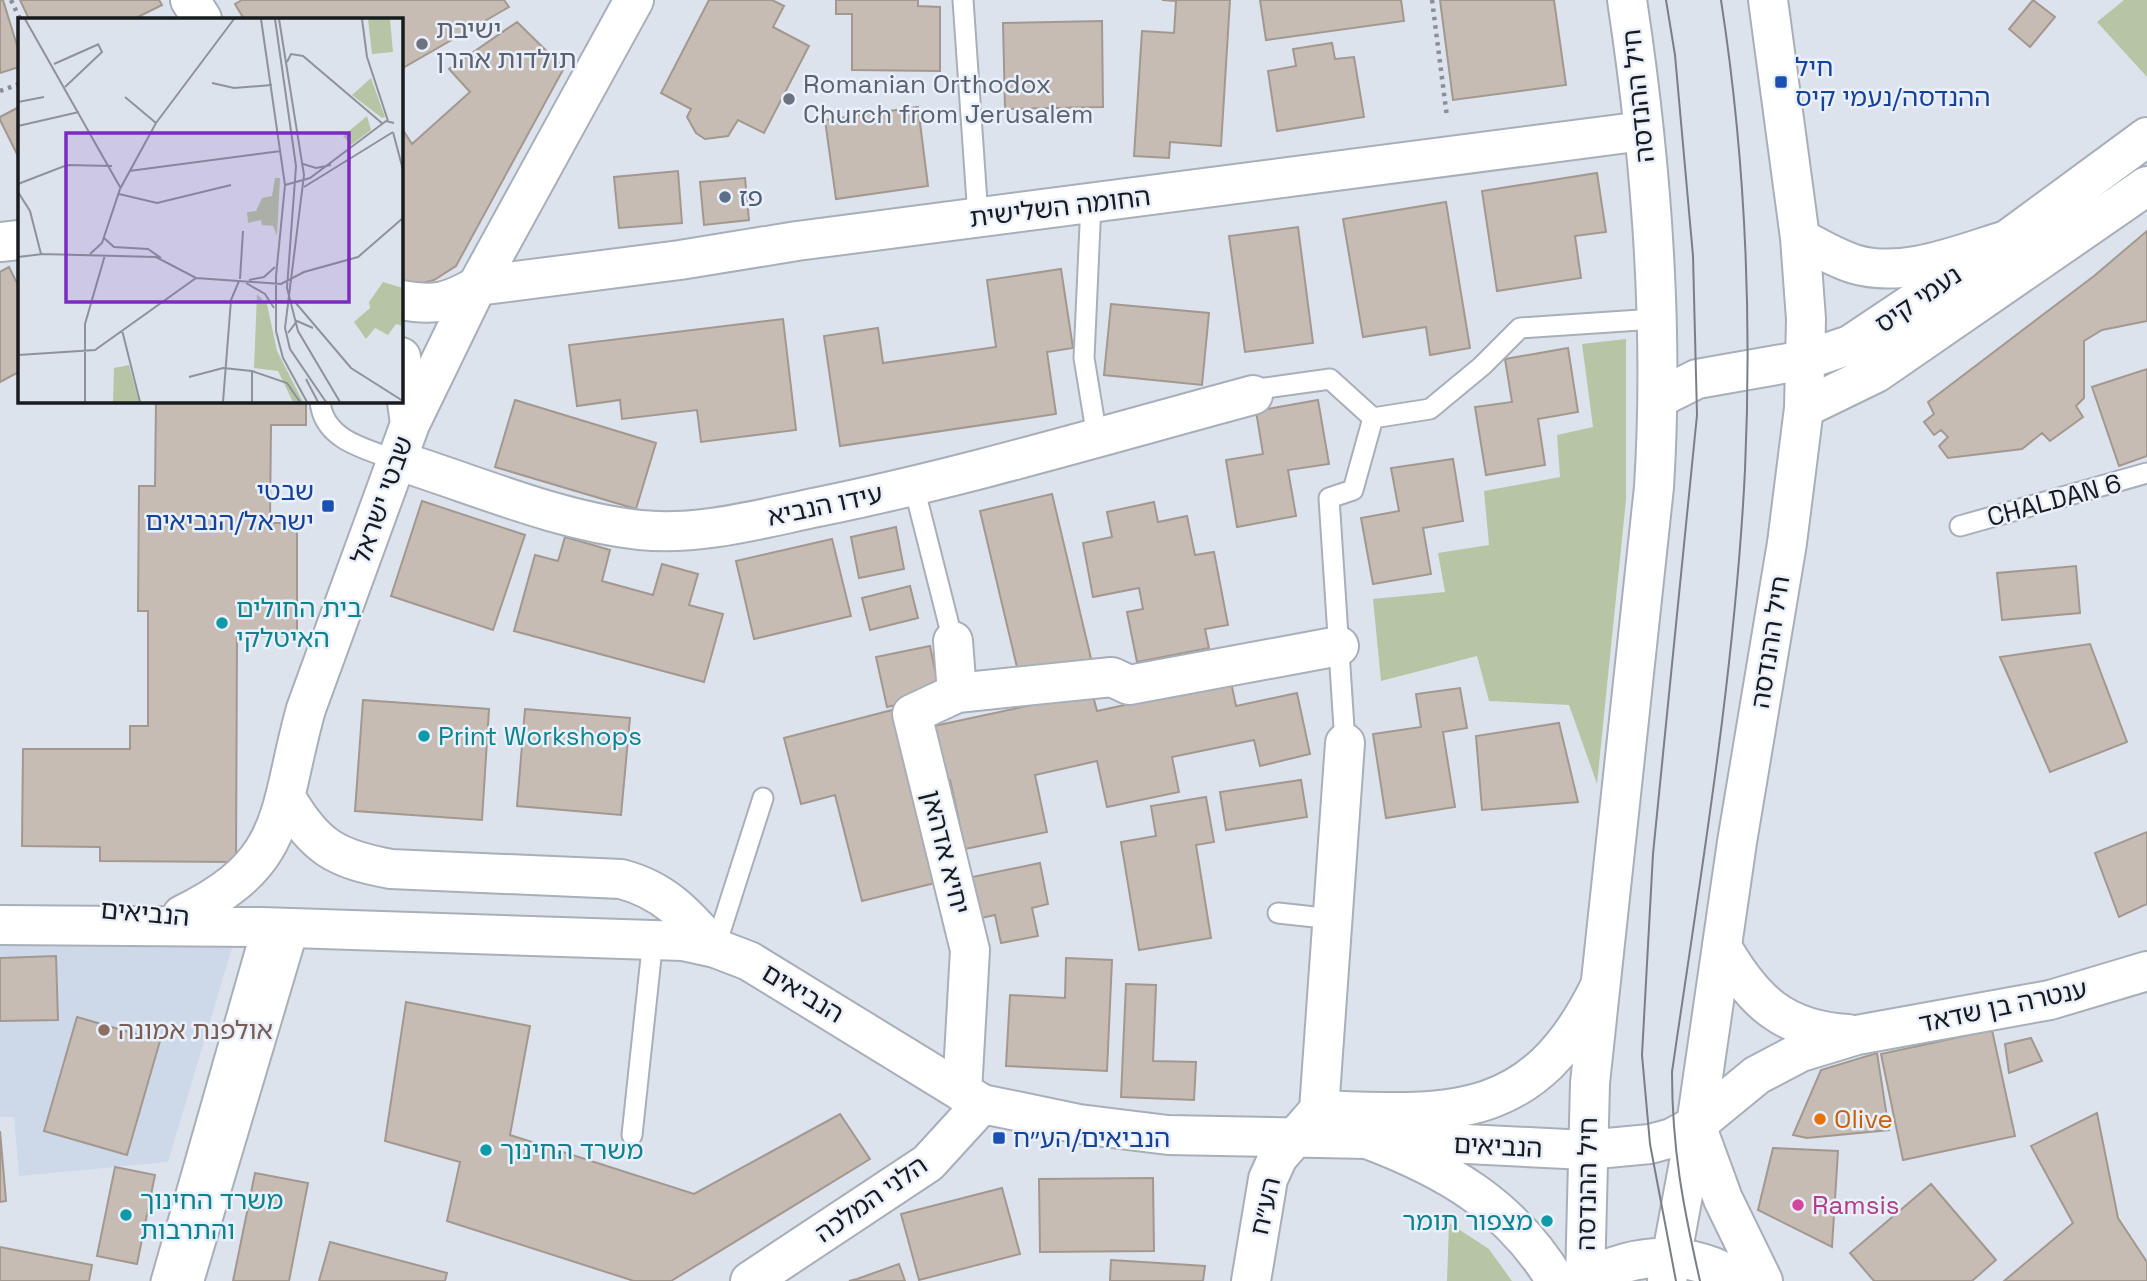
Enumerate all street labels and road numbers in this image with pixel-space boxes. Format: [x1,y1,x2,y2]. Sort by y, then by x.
street label: חיל ההנדסה [1614,28,1662,164]
street label: החומה השלישית [968,179,1152,235]
street label: נעמי קיס [1868,258,1968,340]
street label: שבטי ישראל [343,431,421,569]
street label: CHALDAN 6 [1983,466,2125,534]
street label: עידו הנביא [764,476,886,534]
street label: חיל ההנדסה [1743,573,1797,711]
street label: יחיא אדהאן [914,786,978,918]
street label: הנביאים [99,892,191,934]
street label: הנביאים [756,955,850,1031]
street label: ענטרה בן שדאד [1916,972,2090,1040]
street label: חיל ההנדסה [1569,1117,1605,1251]
street label: הנביאים [1453,1127,1543,1165]
street label: הלני המלכה [808,1148,934,1250]
street label: הע״ח [1242,1174,1288,1238]

